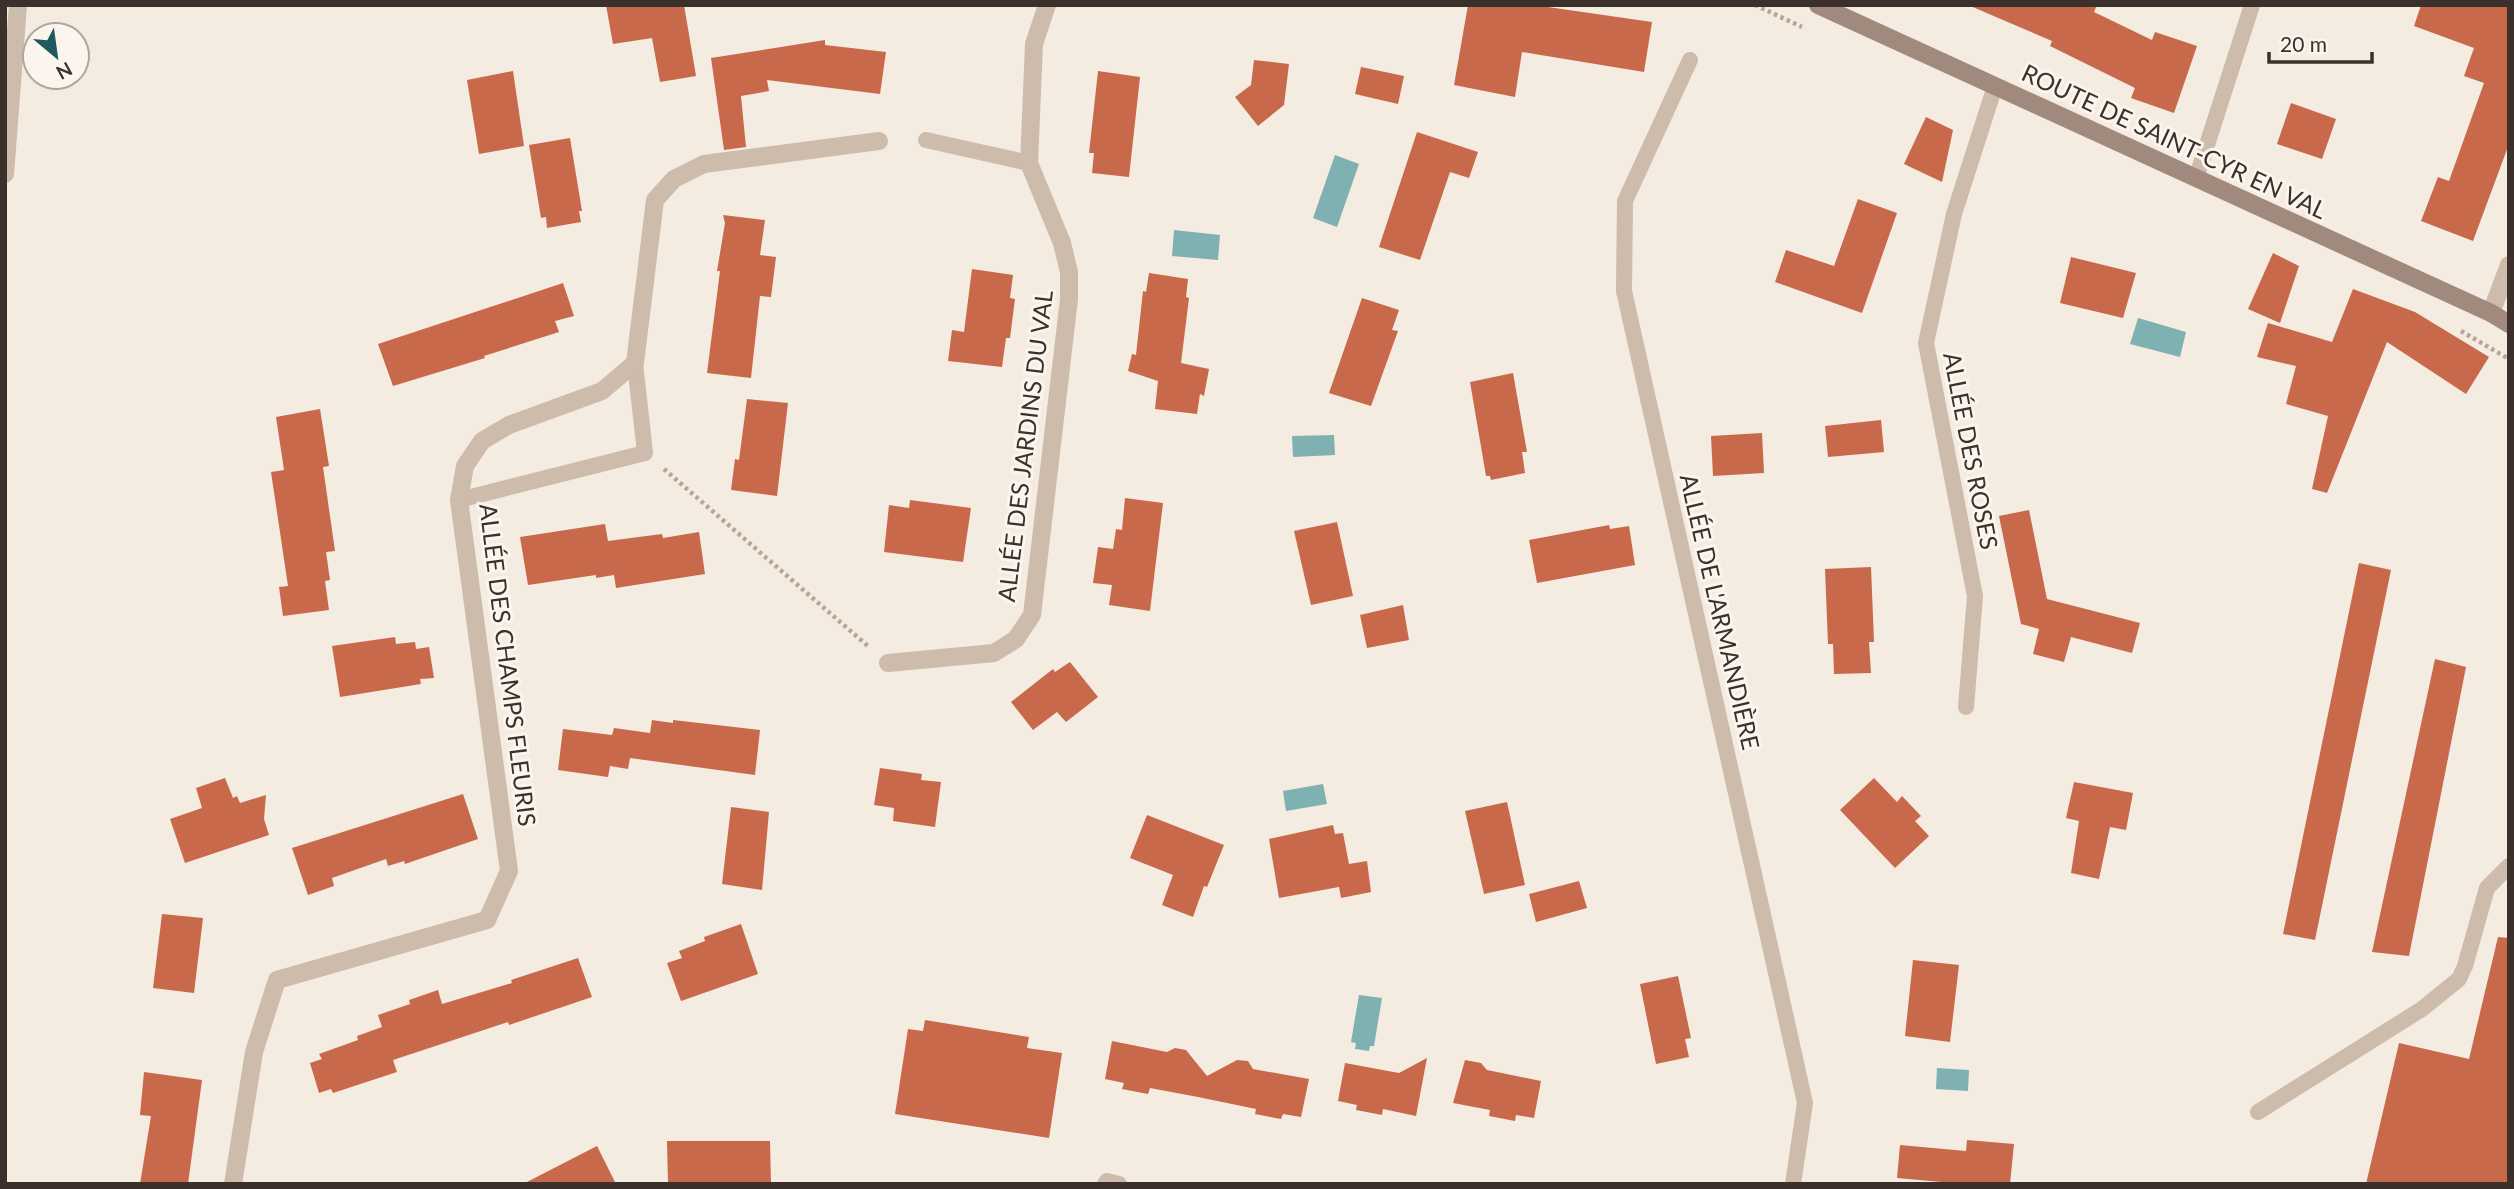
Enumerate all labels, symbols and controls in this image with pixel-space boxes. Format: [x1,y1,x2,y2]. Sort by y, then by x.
north arrow [21,21,91,91]
scale bar [2269,21,2372,65]
text: 20 m [2280,31,2327,56]
street label: ROUTE DE SAINT-CYR EN VAL [2018,57,2332,224]
text: N [53,58,76,85]
street label: ALLÉE DES JARDINS DU VAL [991,288,1058,603]
street label: ALLÉE DES ROSES [1938,350,2005,552]
street label: ALLÉE DE L'ARMANDIÈRE [1675,471,1766,753]
street label: ALLÉE DES CHAMPS FLEURIS [474,502,543,828]

